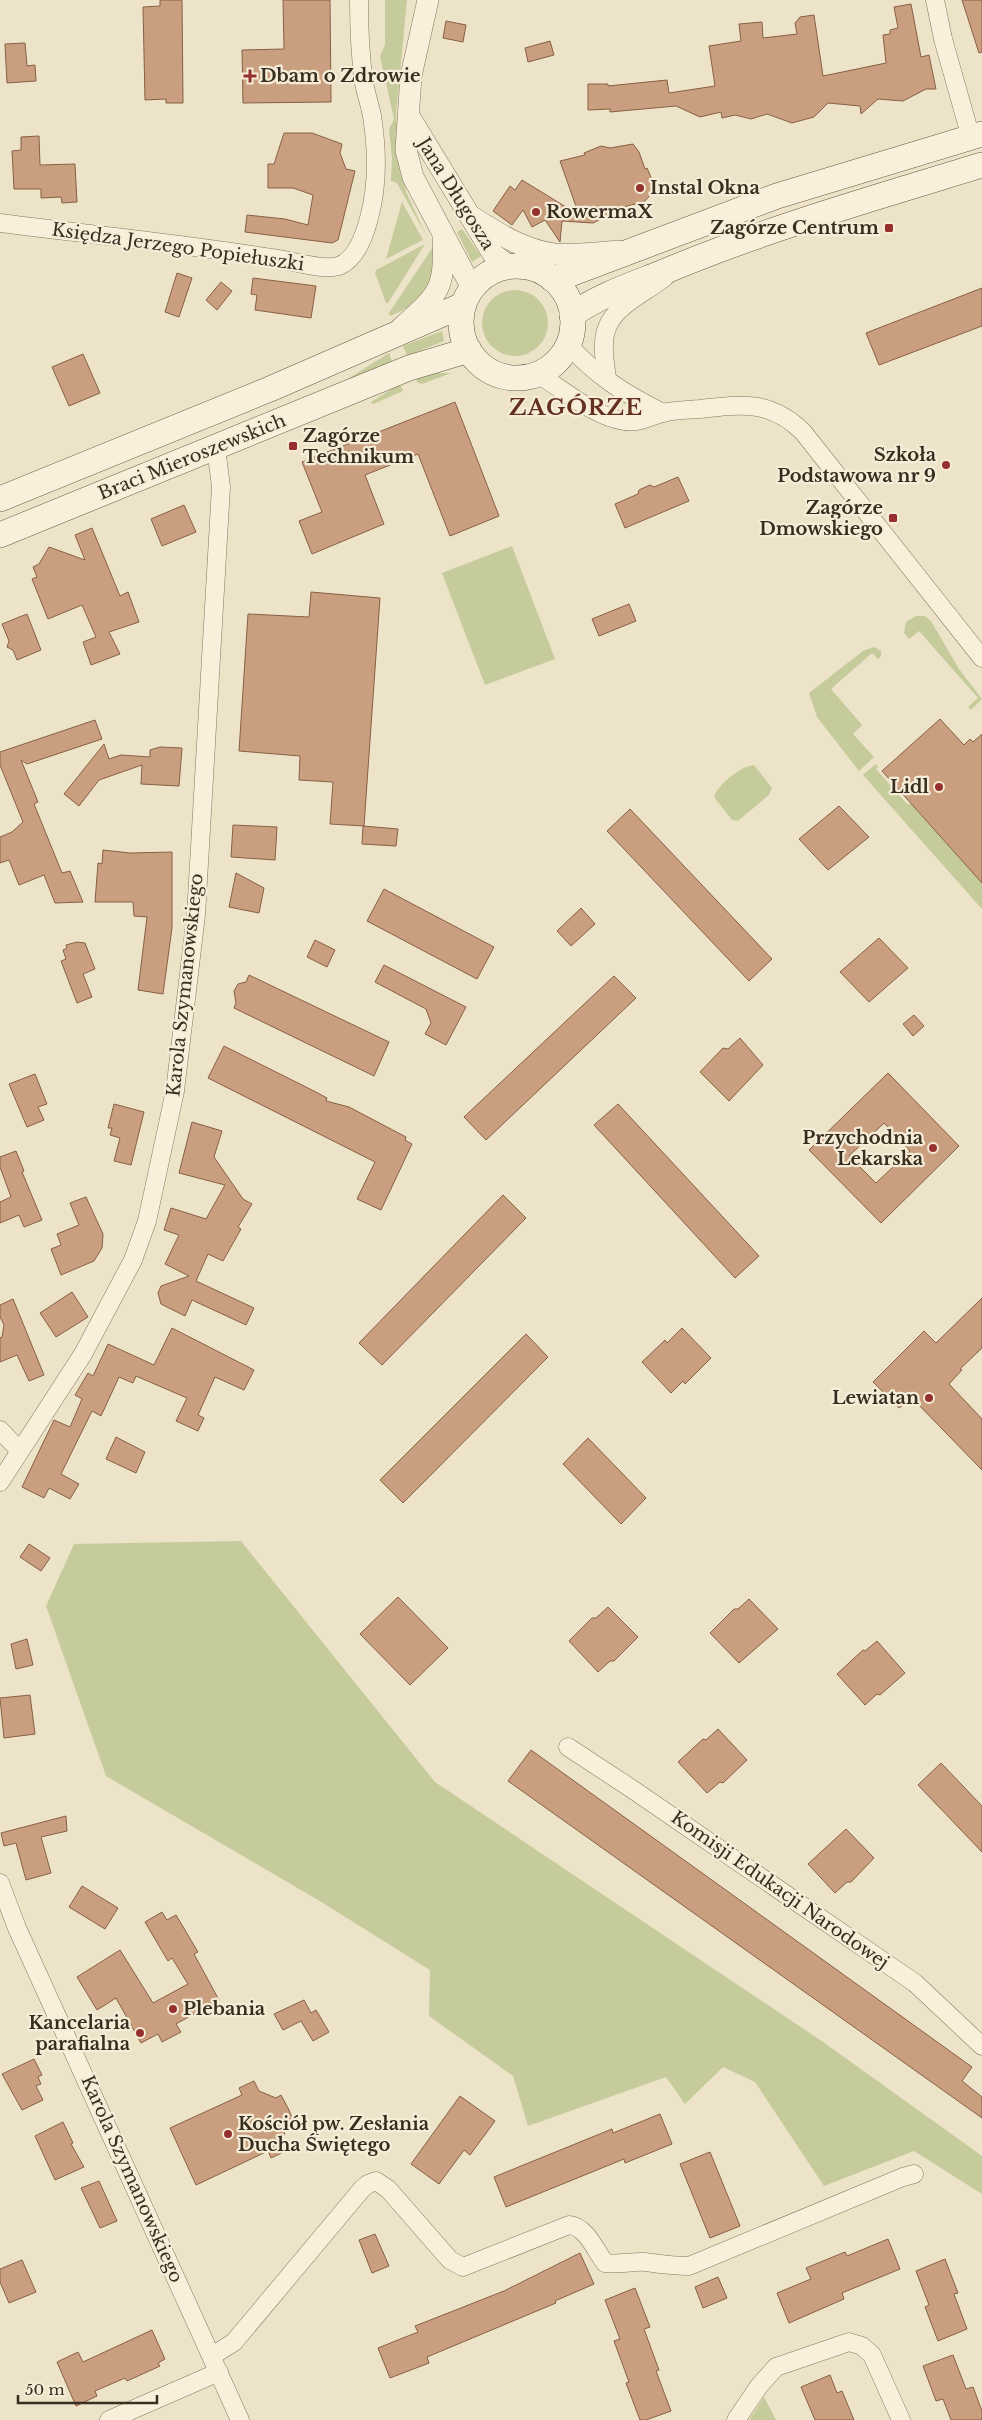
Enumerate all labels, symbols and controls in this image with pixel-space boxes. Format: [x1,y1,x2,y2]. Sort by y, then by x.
place label: Dbam o Zdrowie [260,65,421,87]
marker: Dbam o Zdrowie [244,70,256,82]
street label: Jana Długosza [412,132,499,254]
place label: Instal Okna [650,177,760,199]
marker: Instal Okna [634,182,646,194]
place label: RowermaX [546,201,653,223]
marker: RowermaX [530,206,542,218]
place label: Zagórze Centrum [710,217,879,239]
street label: Księdza Jerzego Popiełuszki [50,218,306,276]
marker: Zagórze Centrum [883,222,895,234]
district label: ZAGÓRZE [509,393,643,421]
street label: Braci Mieroszewskich [95,409,289,505]
place label: Zagórze Technikum [303,425,414,468]
marker: Zagórze Technikum [287,440,299,452]
place label: Szkoła Podstawowa nr 9 [777,444,937,487]
marker: Szkoła Podstawowa nr 9 [940,459,952,471]
place label: Zagórze Dmowskiego [759,497,883,540]
marker: Zagórze Dmowskiego [887,512,899,524]
place label: Lidl [890,776,930,798]
marker: Lidl [933,781,945,793]
street label: Karola Szymanowskiego [162,872,208,1098]
place label: Przychodnia Lekarska [802,1127,924,1170]
marker: Przychodnia Lekarska [927,1142,939,1154]
place label: Lewiatan [832,1387,919,1409]
marker: Lewiatan [923,1392,935,1404]
street label: Komisji Edukacji Narodowej [667,1806,893,1974]
place label: Plebania [183,1998,266,2020]
marker: Plebania [167,2003,179,2015]
place label: Kancelaria parafialna [29,2012,131,2055]
marker: Kancelaria parafialna [134,2027,146,2039]
street label: Karola Szymanowskiego [76,2072,188,2286]
place label: Kościół pw. Zesłania Ducha Świętego [238,2113,430,2156]
marker: Kościół pw. Zesłania Ducha Świętego [222,2128,234,2140]
scale bar [18,2372,156,2404]
text: 50 m [25,2380,65,2399]

